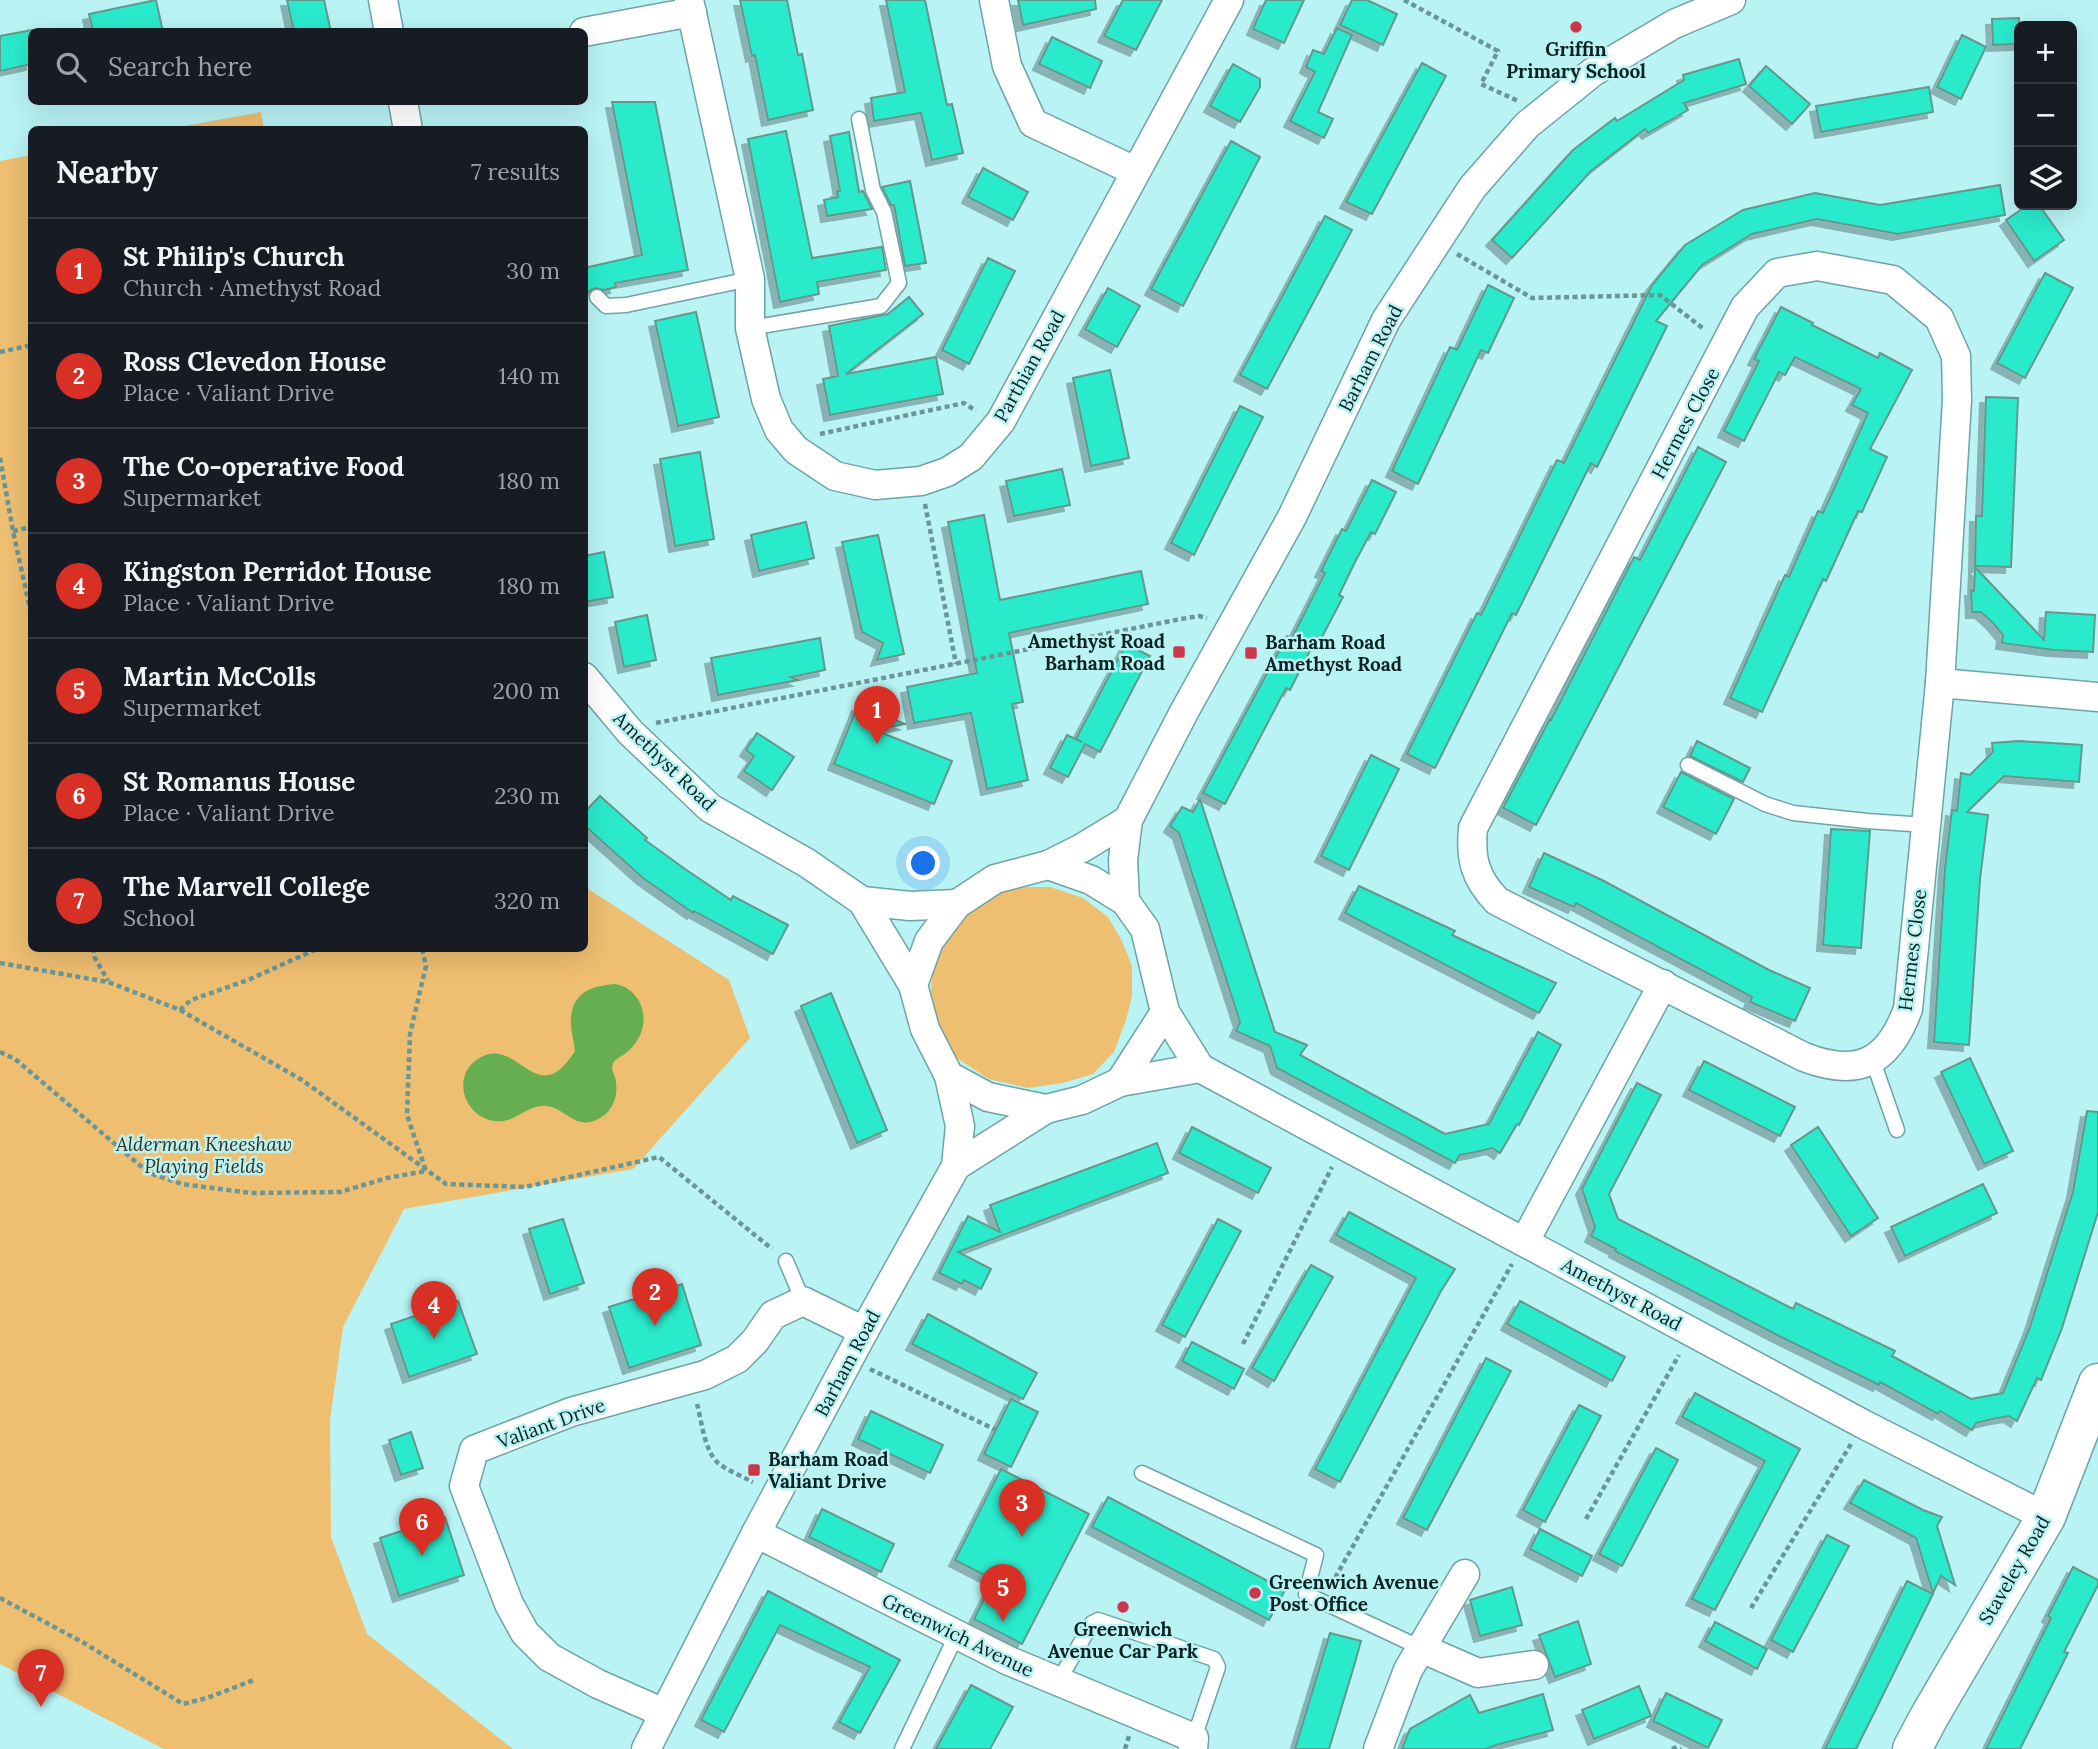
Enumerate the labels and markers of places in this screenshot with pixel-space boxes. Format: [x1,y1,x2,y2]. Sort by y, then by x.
marker: Griffin Primary School [1568,19,1584,35]
place label: Griffin Primary School [1506,37,1646,83]
place label: Amethyst Road Barham Road [1028,629,1165,675]
place label: Barham Road Amethyst Road [1265,630,1402,676]
marker: Amethyst Road Barham Road [1171,644,1187,660]
marker: Barham Road Amethyst Road [1243,645,1259,661]
pin: 1 [854,686,900,744]
pin: 2 [632,1268,678,1326]
pin: 4 [411,1281,457,1339]
place label: Barham Road Valiant Drive [768,1447,889,1493]
marker: Barham Road Valiant Drive [746,1462,762,1478]
pin: 3 [999,1479,1045,1537]
pin: 6 [399,1498,445,1556]
pin: 5 [980,1564,1026,1622]
place label: Greenwich Avenue Post Office [1269,1570,1439,1616]
marker: Greenwich Avenue Post Office [1247,1585,1263,1601]
marker: Greenwich Avenue Car Park [1115,1599,1131,1615]
place label: Greenwich Avenue Car Park [1048,1617,1198,1663]
pin: 7 [18,1649,64,1707]

